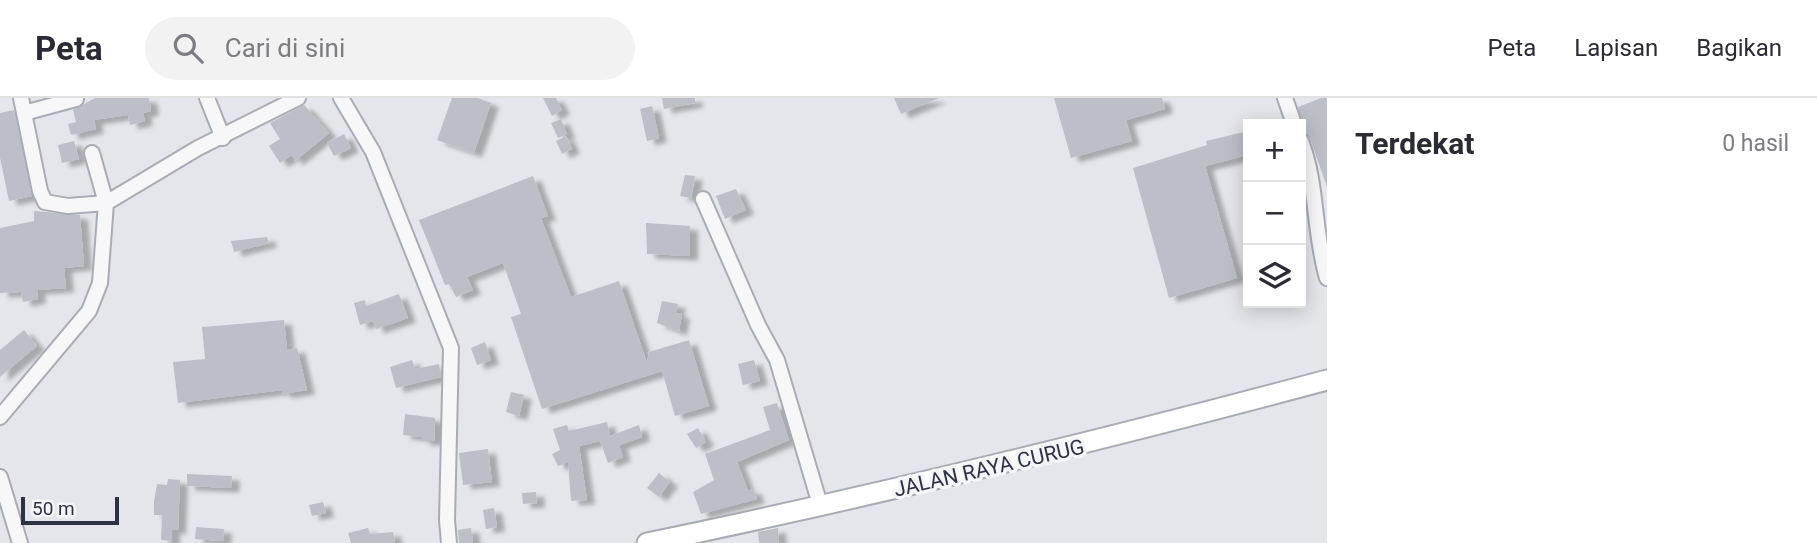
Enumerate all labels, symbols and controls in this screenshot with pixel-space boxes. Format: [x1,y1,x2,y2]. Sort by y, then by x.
search box [145,17,635,80]
text: Peta [35,29,103,68]
icon: search [169,29,207,67]
text: Cari di sini [225,33,345,63]
text: Peta [1488,34,1536,62]
text: Lapisan [1574,34,1658,62]
text: Bagikan [1696,34,1782,62]
map controls [1243,119,1306,308]
button: + [1243,119,1306,182]
text: Terdekat [1355,126,1474,161]
text: 0 hasil [1722,130,1789,157]
button: − [1243,182,1306,245]
button: layers [1243,245,1306,308]
street label: JALAN RAYA CURUG [891,434,1087,502]
scale bar [21,494,119,526]
text: 50 m [32,497,75,520]

